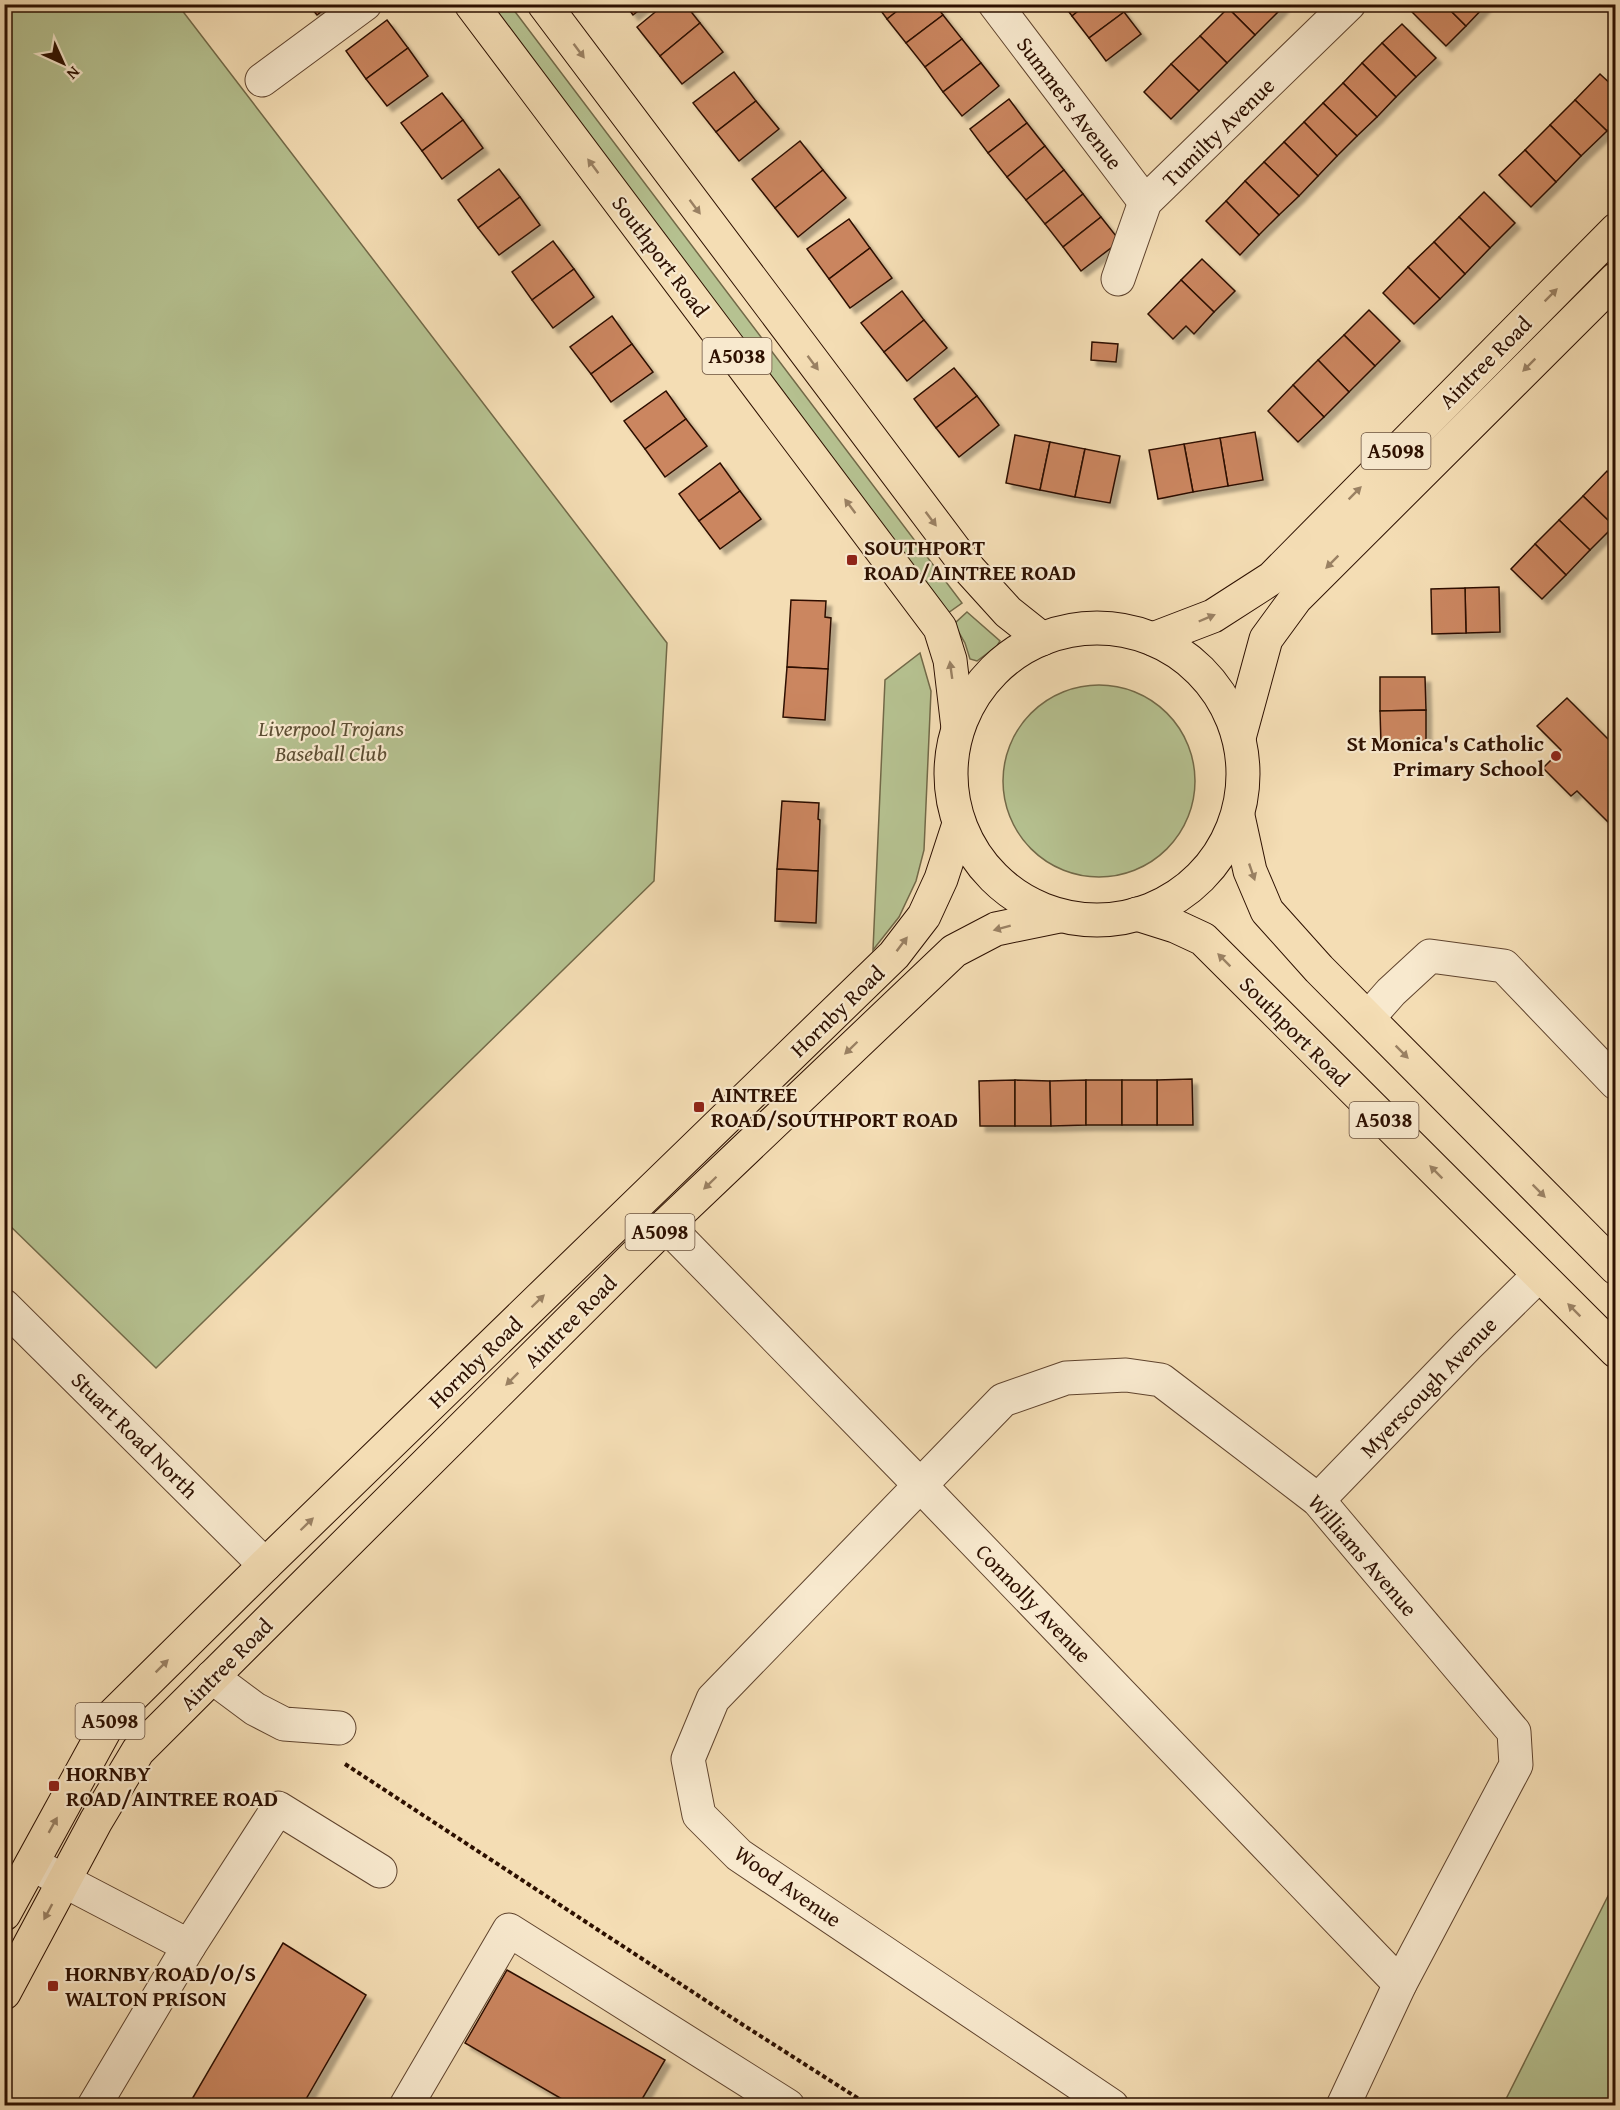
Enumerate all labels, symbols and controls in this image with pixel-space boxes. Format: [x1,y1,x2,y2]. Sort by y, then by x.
street label: Summers Avenue [1009,30,1131,176]
north arrow [33,33,93,93]
one-way arrow [572,44,584,59]
text: N [61,61,86,86]
street label: Tumilty Avenue [1154,70,1282,194]
one-way arrow [587,159,599,175]
street label: Southport Road [605,189,718,324]
one-way arrow [689,200,701,215]
one-way arrow [1544,288,1558,302]
street label: Aintree Road [1431,308,1539,416]
road number: A5038 [702,338,771,374]
one-way arrow [806,356,818,371]
one-way arrow [1523,357,1537,371]
road number: A5098 [1362,433,1430,469]
one-way arrow [1348,485,1362,500]
one-way arrow [844,499,856,514]
one-way arrow [924,511,936,526]
place label: SOUTHPORT ROAD/AINTREE ROAD [864,531,1076,588]
marker: SOUTHPORT ROAD/AINTREE ROAD [845,553,859,567]
one-way arrow [1325,554,1339,568]
one-way arrow [1199,613,1216,622]
one-way arrow [946,660,955,679]
park label: Liverpool Trojans Baseball Club [257,712,404,769]
place label: St Monica's Catholic Primary School [1346,727,1544,784]
marker: St Monica's Catholic Primary School [1549,749,1563,763]
one-way arrow [1247,863,1257,881]
one-way arrow [993,924,1011,933]
one-way arrow [896,937,908,952]
one-way arrow [1217,952,1231,967]
street label: Hornby Road [783,957,892,1064]
street label: Southport Road [1232,968,1358,1094]
one-way arrow [843,1041,858,1055]
one-way arrow [1395,1045,1409,1060]
place label: AINTREE ROAD/SOUTHPORT ROAD [711,1078,958,1135]
marker: AINTREE ROAD/SOUTHPORT ROAD [692,1100,706,1114]
road number: A5038 [1350,1102,1418,1138]
one-way arrow [1429,1164,1443,1179]
one-way arrow [703,1176,718,1190]
one-way arrow [1532,1183,1546,1197]
road number: A5098 [626,1214,694,1250]
street label: Aintree Road [516,1267,624,1375]
one-way arrow [530,1294,544,1308]
one-way arrow [1567,1302,1581,1317]
street label: Hornby Road [421,1308,530,1415]
street label: Myerscough Avenue [1352,1309,1504,1465]
street label: Stuart Road North [64,1364,206,1506]
one-way arrow [505,1371,519,1385]
street label: Williams Avenue [1301,1487,1425,1623]
one-way arrow [300,1517,315,1531]
street label: Connolly Avenue [969,1536,1099,1670]
street label: Aintree Road [172,1610,280,1718]
one-way arrow [155,1660,169,1674]
road number: A5098 [76,1703,144,1739]
place label: HORNBY ROAD/AINTREE ROAD [66,1757,278,1814]
marker: HORNBY ROAD/AINTREE ROAD [47,1779,61,1793]
one-way arrow [48,1817,58,1834]
street label: Wood Avenue [728,1837,848,1935]
one-way arrow [43,1903,53,1920]
place label: HORNBY ROAD/O/S WALTON PRISON [65,1957,256,2014]
marker: HORNBY ROAD/O/S WALTON PRISON [46,1979,60,1993]

